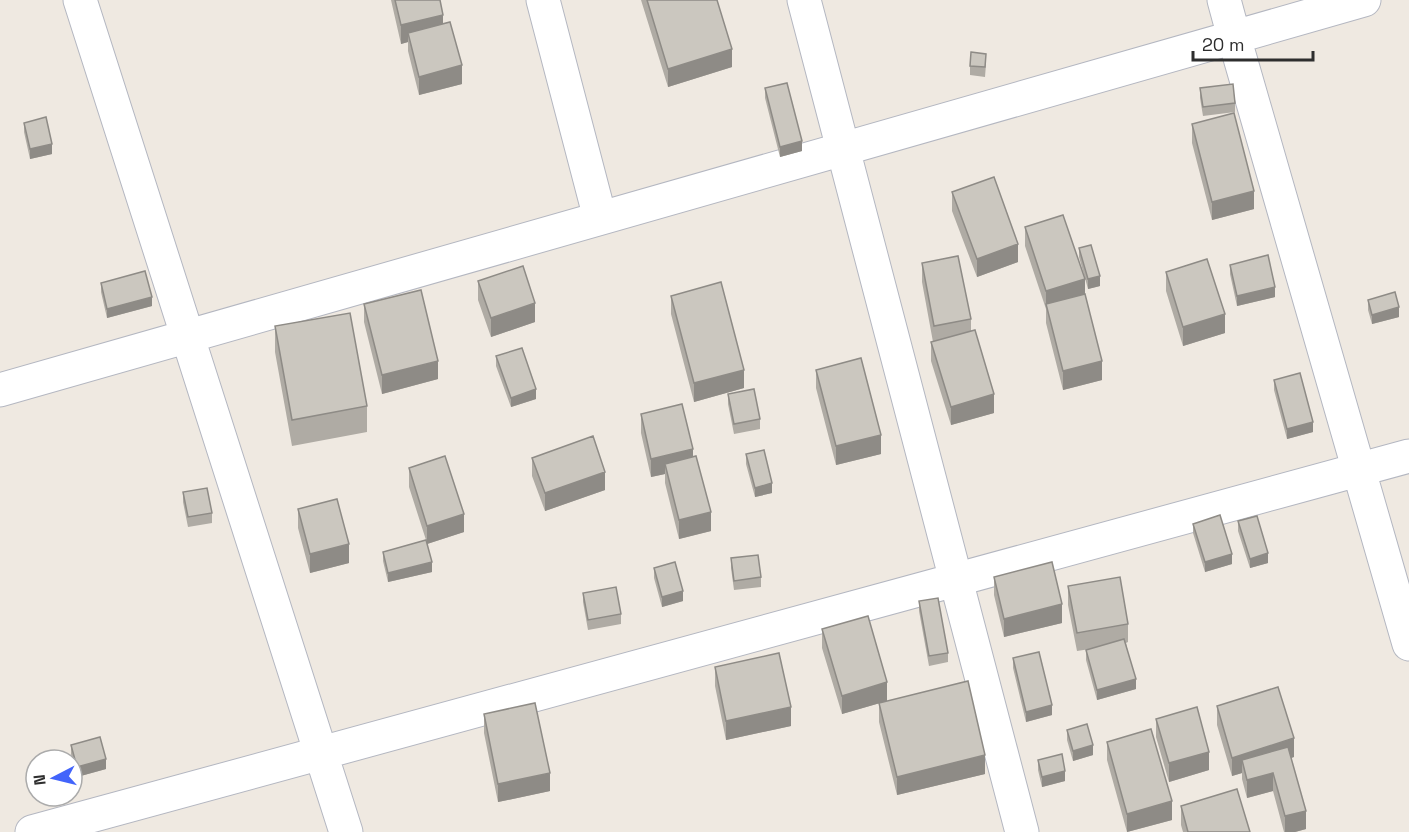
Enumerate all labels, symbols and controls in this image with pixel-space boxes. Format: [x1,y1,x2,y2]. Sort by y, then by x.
scale bar [1193,24,1313,62]
text: 20 m [1202,33,1245,56]
north arrow [24,748,84,808]
text: N [29,773,51,786]

